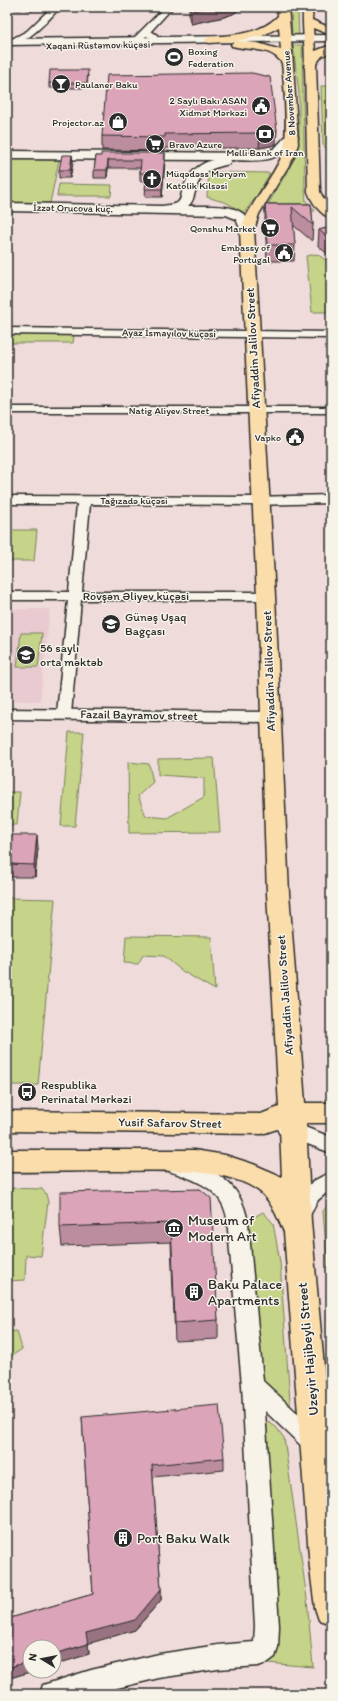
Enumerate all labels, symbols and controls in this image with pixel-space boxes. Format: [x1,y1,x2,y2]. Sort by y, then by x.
street label: Xəqani Rüstəmov küçəsi [46,38,150,52]
place label: Boxing Federation [188,45,234,70]
sports icon: Boxing Federation [163,46,185,68]
street label: 8 November Avenue [280,50,298,136]
bar icon: Paulaner Baku [50,73,72,95]
place label: Paulaner Baku [75,78,138,91]
place label: 2 Saylı Bakı ASAN Xidmət Mərkəzi [170,94,247,119]
public building icon: 2 Saylı Bakı ASAN Xidmət Mərkəzi [250,95,272,117]
shop icon: Projector.az [107,111,129,133]
place label: Projector.az [52,116,104,129]
bank icon: Melli Bank of Iran [254,123,276,145]
supermarket icon: Bravo Azure [144,133,166,155]
place label: Bravo Azure [169,138,222,151]
place label: Melli Bank of Iran [226,146,304,159]
place label: Müqədəss Məryəm Katolik Kilsəsi [166,167,247,192]
church icon: Müqədəss Məryəm Katolik Kilsəsi [141,168,163,190]
street label: İzzət Orucova küç. [33,201,113,215]
supermarket icon: Qonshu Market [259,217,281,239]
place label: Qonshu Market [190,222,256,235]
place label: Embassy of Portugal [221,241,270,266]
public building icon: Embassy of Portugal [273,242,295,264]
street label: Afiyaddin Jalilov Street [243,287,263,409]
street label: Ayaz İsmayılov küçəsi [122,326,216,340]
street label: Natig Aliyev Street [129,404,209,417]
public building icon: Vapko [284,426,306,448]
place label: Vapko [255,431,281,444]
street label: Tağızadə küçəsi [100,494,168,507]
street label: Rövşən Əliyev küçəsi [83,589,189,603]
place label: Günəş Uşaq Bağçası [125,610,186,638]
street label: Afiyaddin Jalilov Street [260,610,278,732]
school or university icon: Günəş Uşaq Bağçası [100,613,122,635]
place label: 56 saylı orta məktəb [40,641,103,669]
school or university icon: 56 saylı orta məktəb [15,644,37,666]
street label: Fazail Bayramov street [80,707,198,723]
street label: Afiyaddin Jalilov Street [274,934,296,1056]
place label: Respublika Perinatal Mərkəzi [41,1078,131,1106]
bus stop icon: Respublika Perinatal Mərkəzi [16,1081,38,1103]
street label: Yusif Safarov Street [118,1115,222,1131]
place label: Museum of Modern Art [188,1212,257,1245]
museum icon: Museum of Modern Art [163,1217,185,1239]
place label: Baku Palace Apartments [208,1276,282,1309]
building icon: Baku Palace Apartments [183,1281,205,1303]
street label: Uzeyir Hajibeyli Street [294,1282,322,1416]
building icon: Port Baku Walk [112,1527,134,1549]
place label: Port Baku Walk [137,1530,230,1547]
north arrow [22,1639,62,1679]
text: N [26,1653,40,1662]

